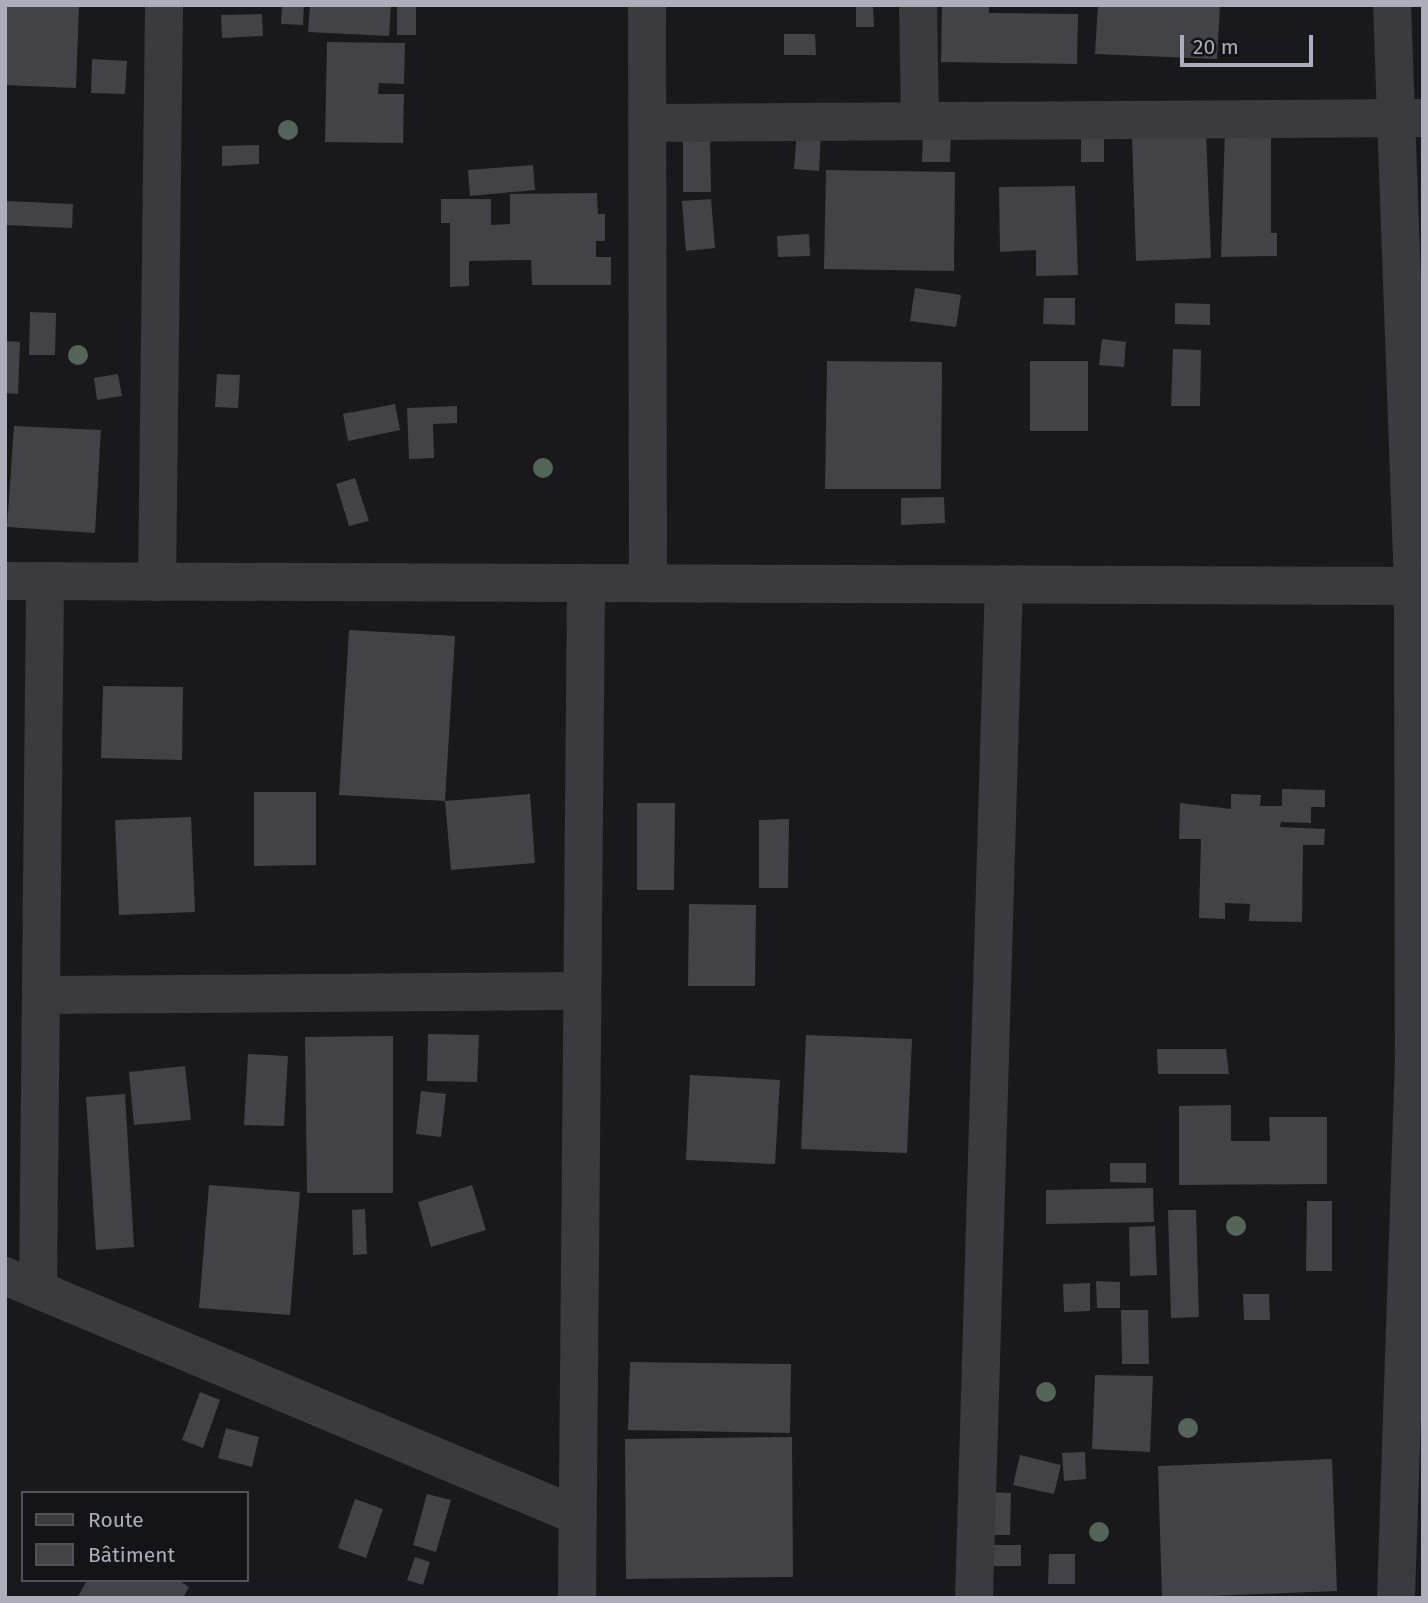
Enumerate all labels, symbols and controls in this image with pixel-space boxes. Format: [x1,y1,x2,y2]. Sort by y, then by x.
scale bar [1183,21,1316,65]
text: 20 m [1193,34,1239,60]
legend [21,1491,248,1582]
text: Route [88,1507,144,1533]
text: Bâtiment [88,1542,175,1568]

